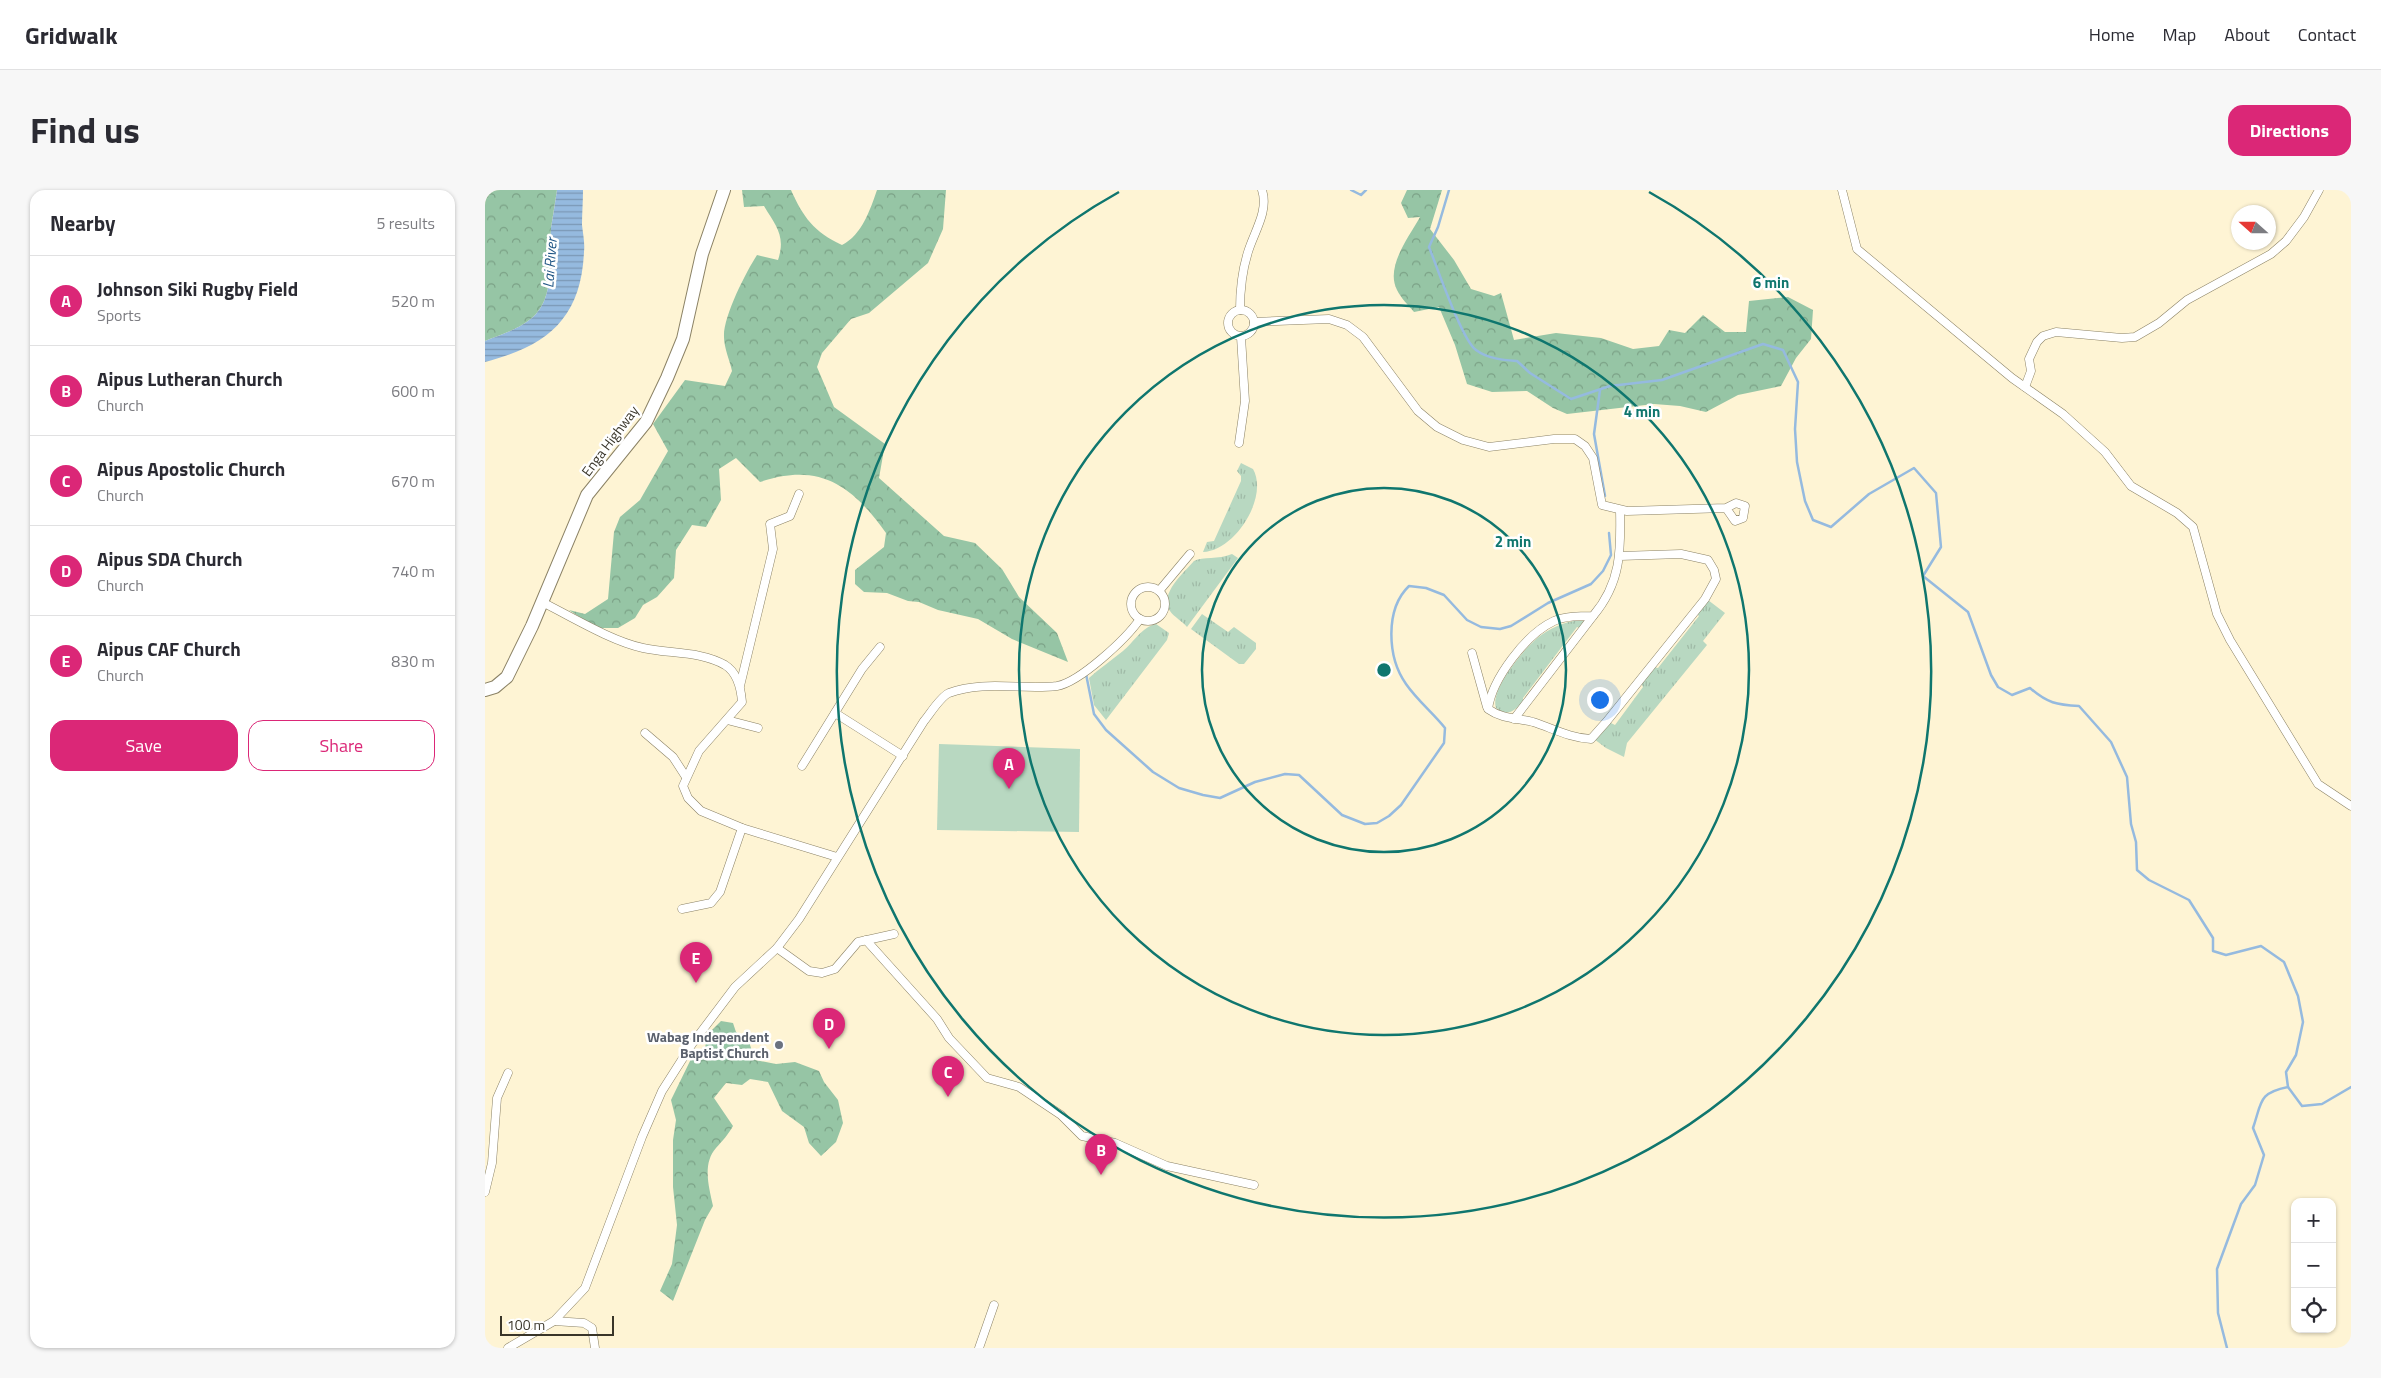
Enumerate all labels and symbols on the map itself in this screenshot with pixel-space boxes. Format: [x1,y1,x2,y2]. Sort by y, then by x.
north arrow [2231,205,2276,250]
water label: Lai River [536,235,563,289]
text: 6 min [1753,271,1789,294]
text: 4 min [1624,400,1660,423]
street label: Enga Highway [576,401,643,481]
text: 2 min [1495,530,1531,553]
centre of rings [1375,661,1393,679]
your location [1587,687,1613,713]
pin: A [993,748,1025,789]
pin: E [680,942,712,983]
pin: D [813,1008,845,1049]
place label: Wabag Independent Baptist Church [647,1026,769,1063]
marker: Wabag Independent Baptist Church [773,1039,785,1051]
pin: C [932,1056,964,1097]
pin: B [1085,1134,1117,1175]
scale bar [500,1313,614,1336]

